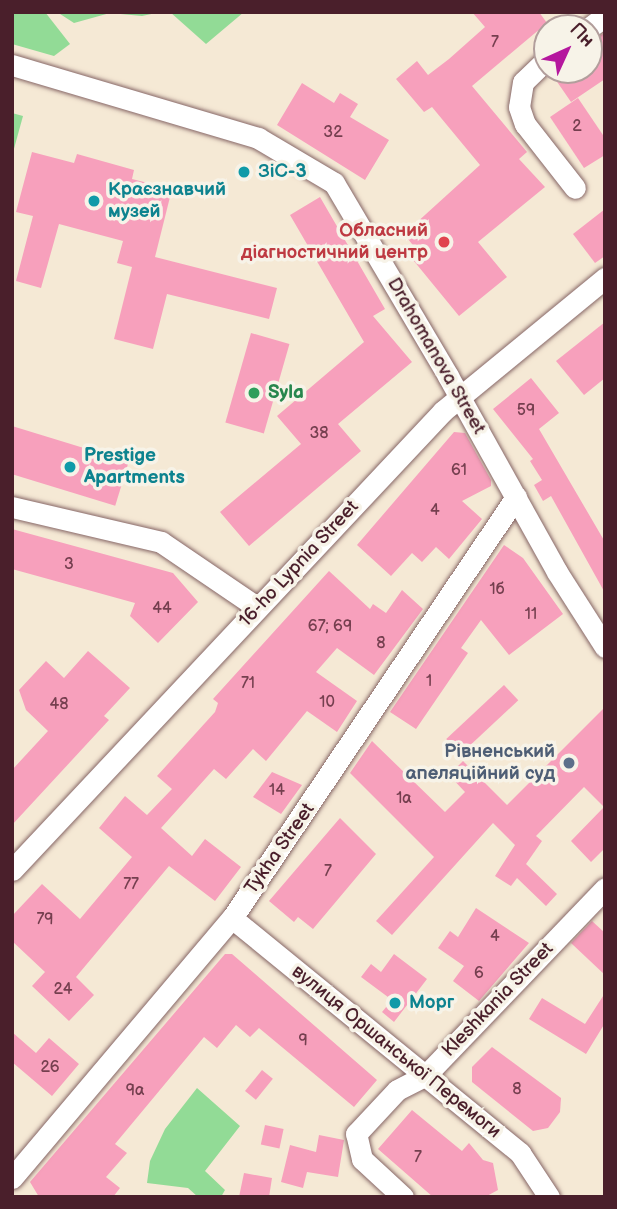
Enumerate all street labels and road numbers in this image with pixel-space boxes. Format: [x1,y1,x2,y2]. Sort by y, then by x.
street label: Drahomanova Street [382,274,490,438]
street label: 16-ho Lypnia Street [234,496,364,632]
street label: Tykha Street [240,799,320,899]
street label: Kleshkania Street [438,938,558,1062]
street label: вулиця Оршанської Перемоги [287,961,505,1143]

